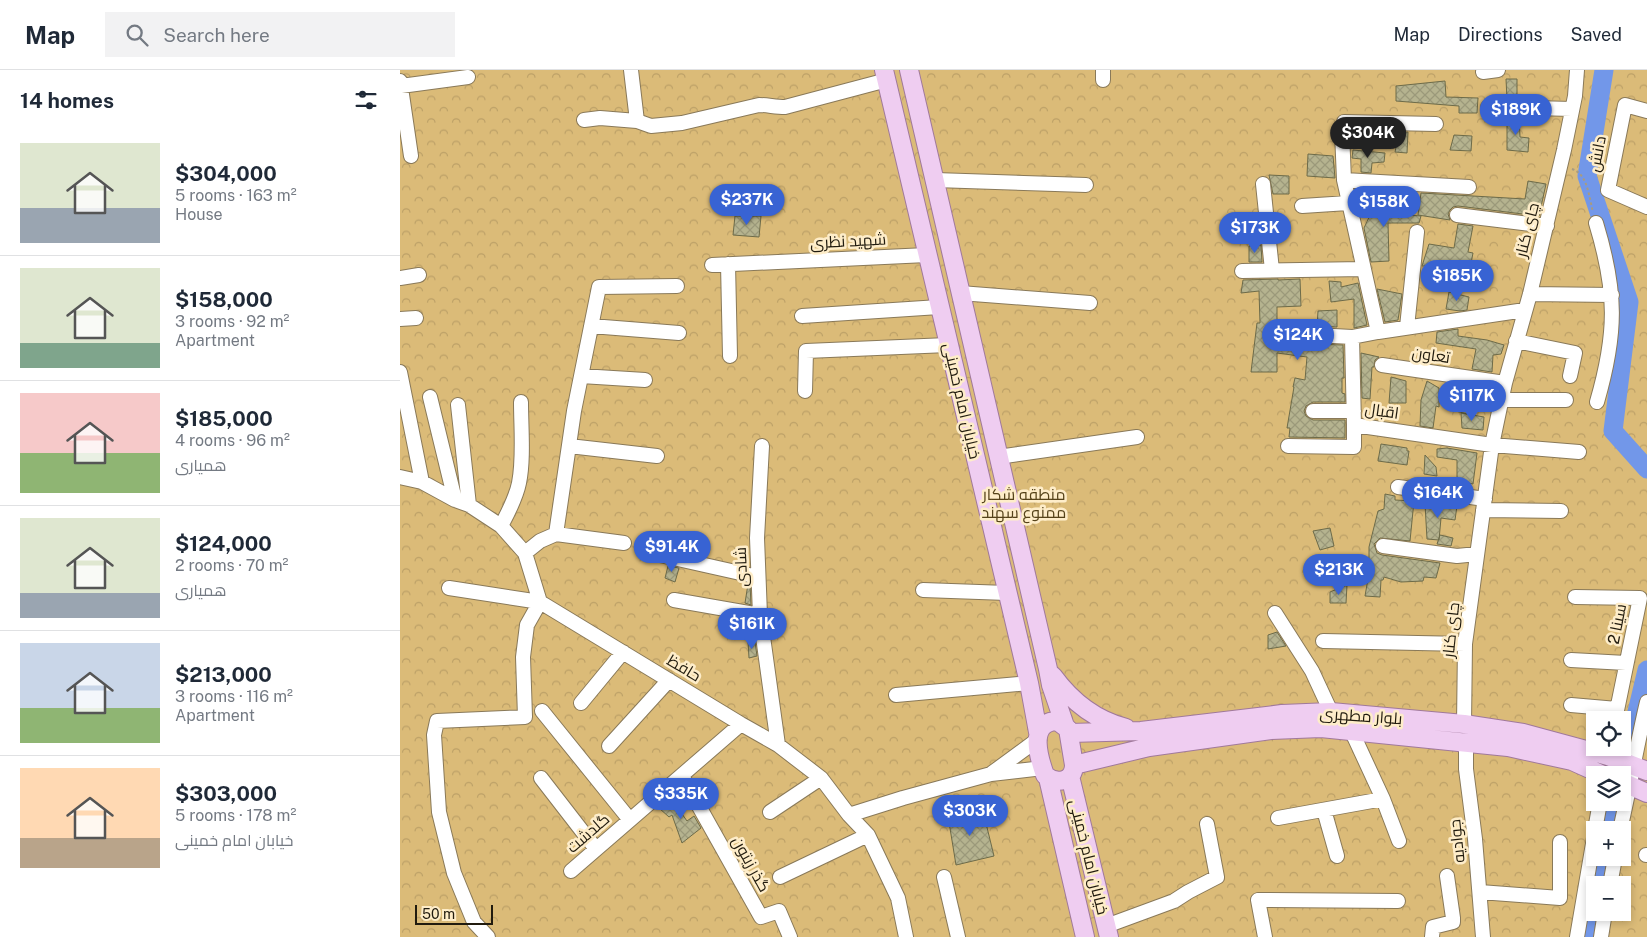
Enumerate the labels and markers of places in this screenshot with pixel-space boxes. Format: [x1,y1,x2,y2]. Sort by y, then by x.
pin: $189K [1481,93,1551,136]
pin: $304K [1333,116,1403,159]
pin: $237K [712,184,782,226]
pin: $158K [1349,186,1419,228]
pin: $173K [1220,212,1290,254]
pin: $185K [1422,260,1492,302]
pin: $124K [1263,318,1333,361]
pin: $117K [1437,380,1507,422]
pin: $164K [1403,476,1473,519]
pin: $91.4K [631,530,713,573]
pin: $213K [1304,554,1374,596]
pin: $161K [717,608,787,650]
pin: $335K [646,778,716,820]
pin: $303K [935,794,1005,837]

